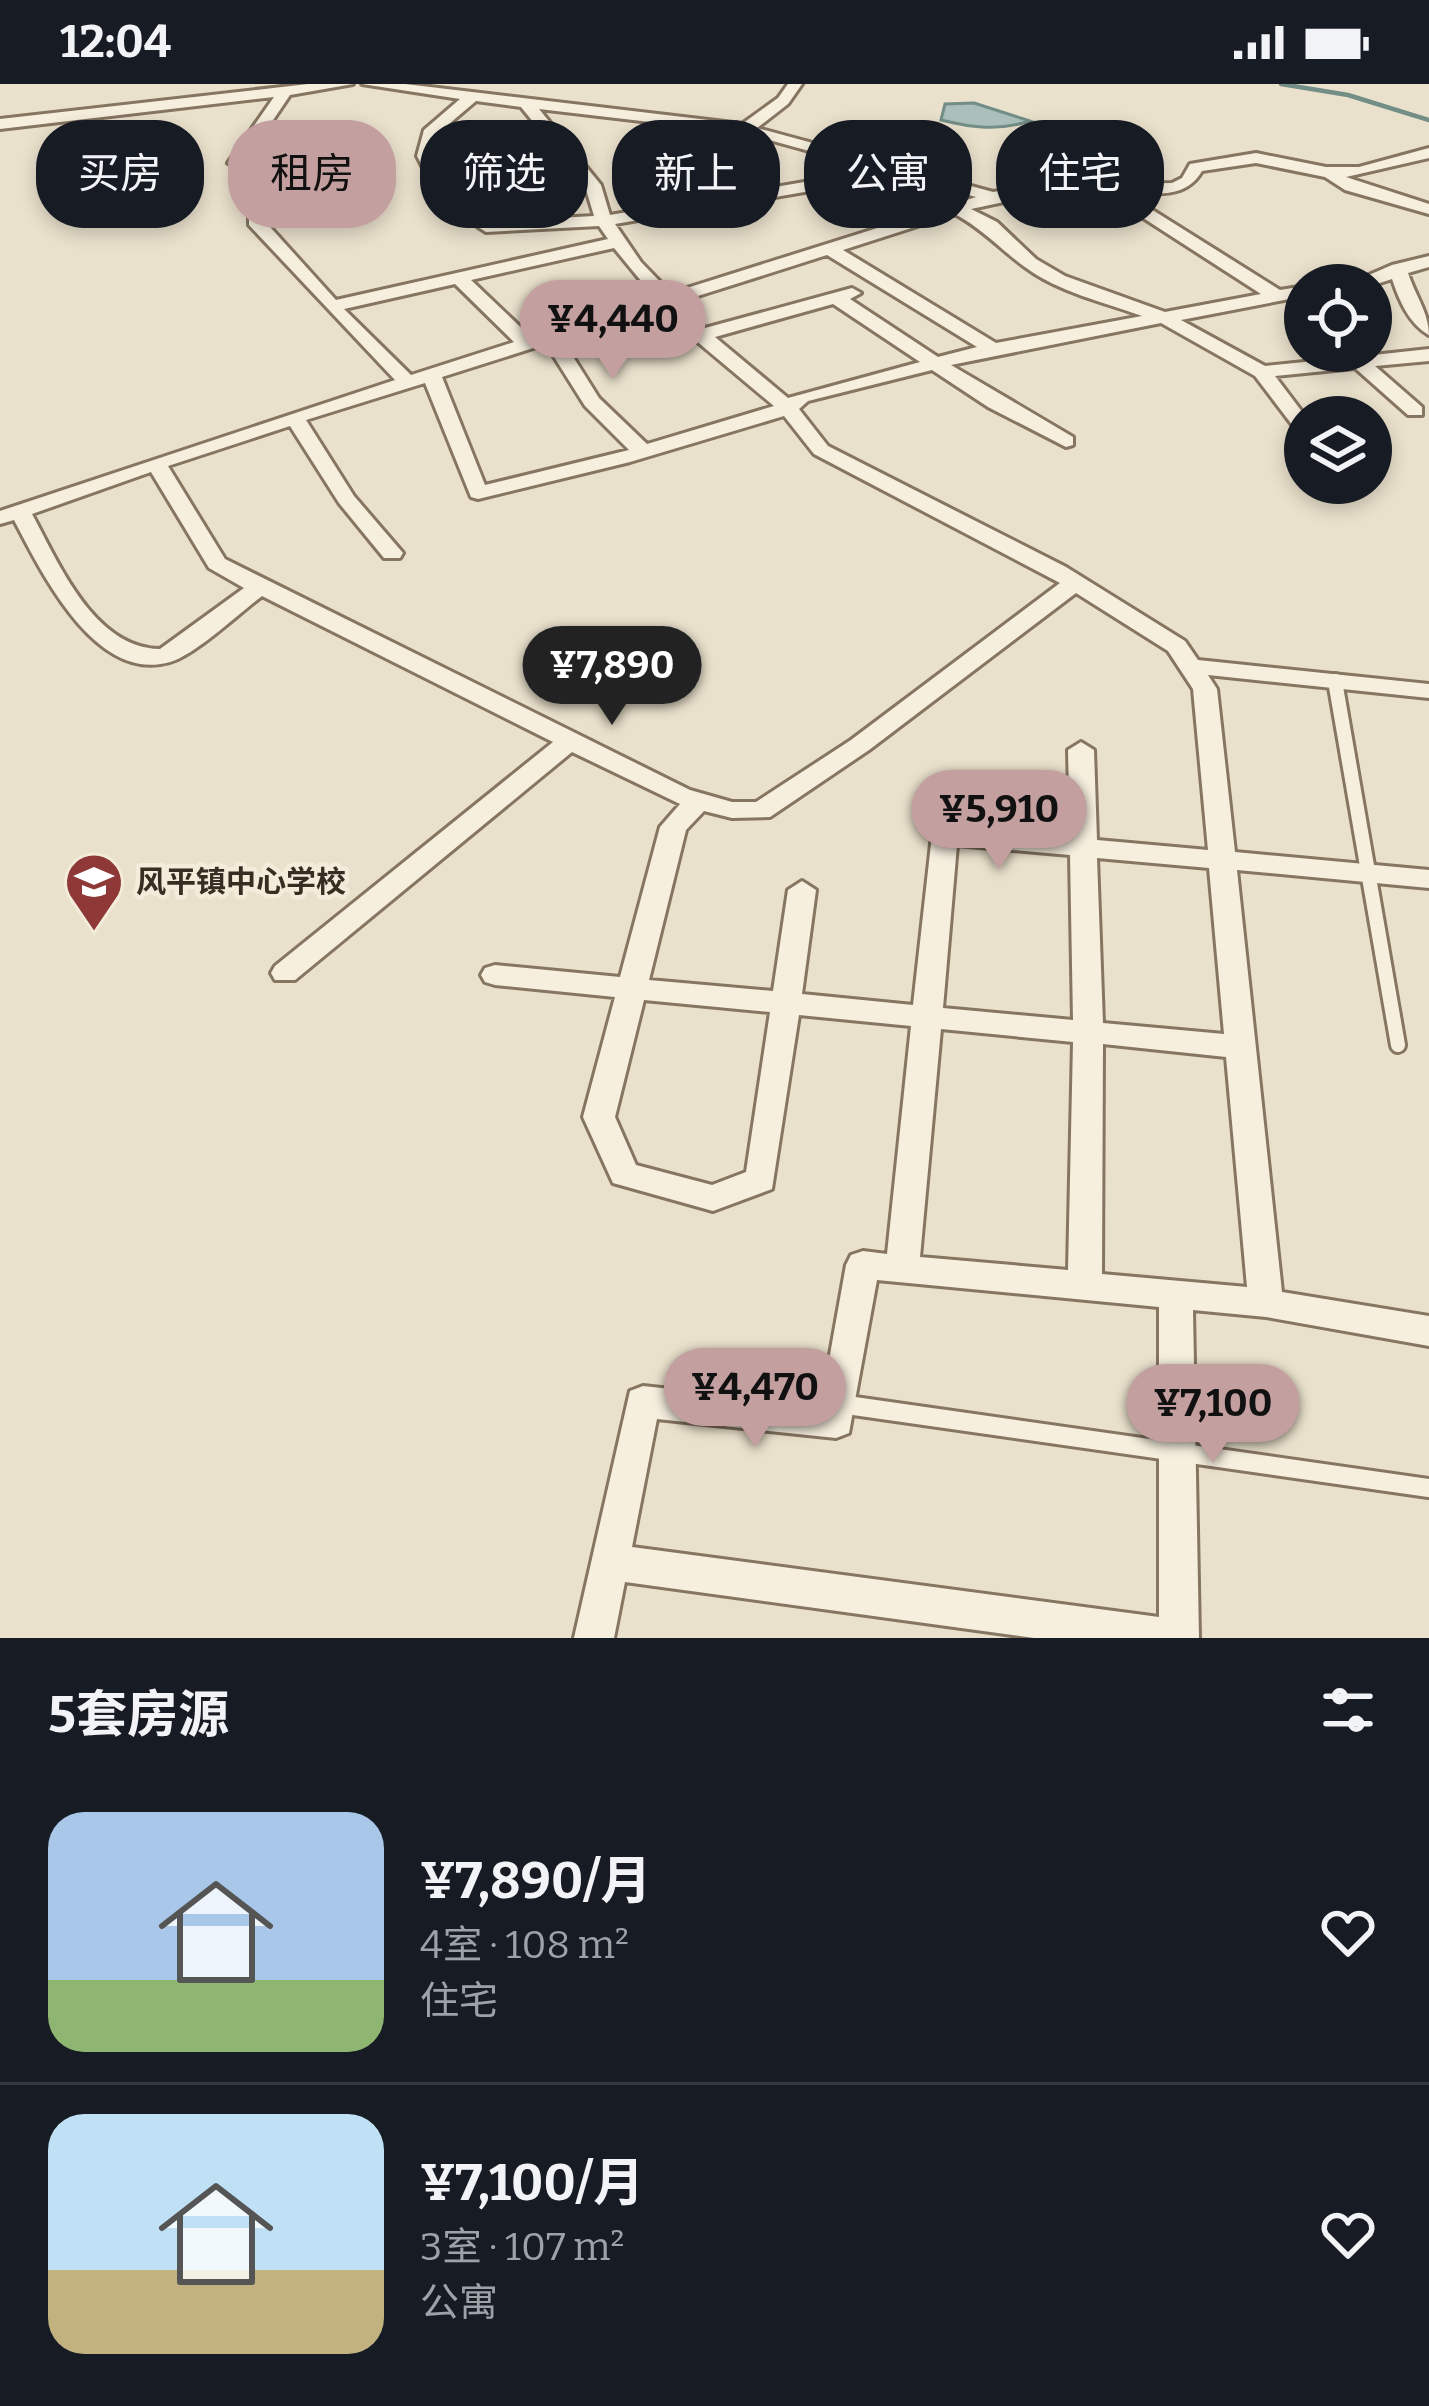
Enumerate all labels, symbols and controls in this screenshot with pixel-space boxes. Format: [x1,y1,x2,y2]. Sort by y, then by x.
text: 12:04 [60,15,171,69]
chip: 买房 [36,120,204,228]
chip: 租房 [228,120,396,228]
chip: 筛选 [420,120,588,228]
chip: 新上 [612,120,780,228]
chip: 公寓 [804,120,972,228]
chip: 住宅 [996,120,1164,228]
map controls [1284,264,1392,504]
button: locate [1284,264,1392,372]
pin: ¥4,440 [515,280,711,382]
text: ¥4,440 [547,296,679,342]
button: layers [1284,396,1392,504]
pin: ¥7,890 [514,626,710,728]
text: ¥7,890 [550,642,674,688]
pin: ¥5,910 [901,770,1097,872]
text: ¥5,910 [939,786,1059,832]
school or university icon: 风平镇中心学校 [63,851,125,933]
place label: 风平镇中心学校 [136,864,346,900]
pin: ¥4,470 [657,1348,853,1450]
text: ¥4,470 [691,1364,819,1410]
pin: ¥7,100 [1115,1364,1311,1466]
text: ¥7,100 [1153,1380,1273,1426]
icon: filters [1315,1677,1381,1743]
text: 5套房源 [48,1684,229,1746]
text: ¥7,890/月 [420,1850,652,1912]
icon: home [144,1860,288,2004]
icon: heart [1315,1899,1381,1965]
text: 4室 · 108 m² [420,1922,629,1968]
text: 住宅 [420,1978,498,2024]
text: ¥7,100/月 [420,2152,644,2214]
icon: home [144,2162,288,2306]
icon: heart [1315,2201,1381,2267]
text: 3室 · 107 m² [420,2224,624,2270]
text: 公寓 [420,2280,498,2326]

